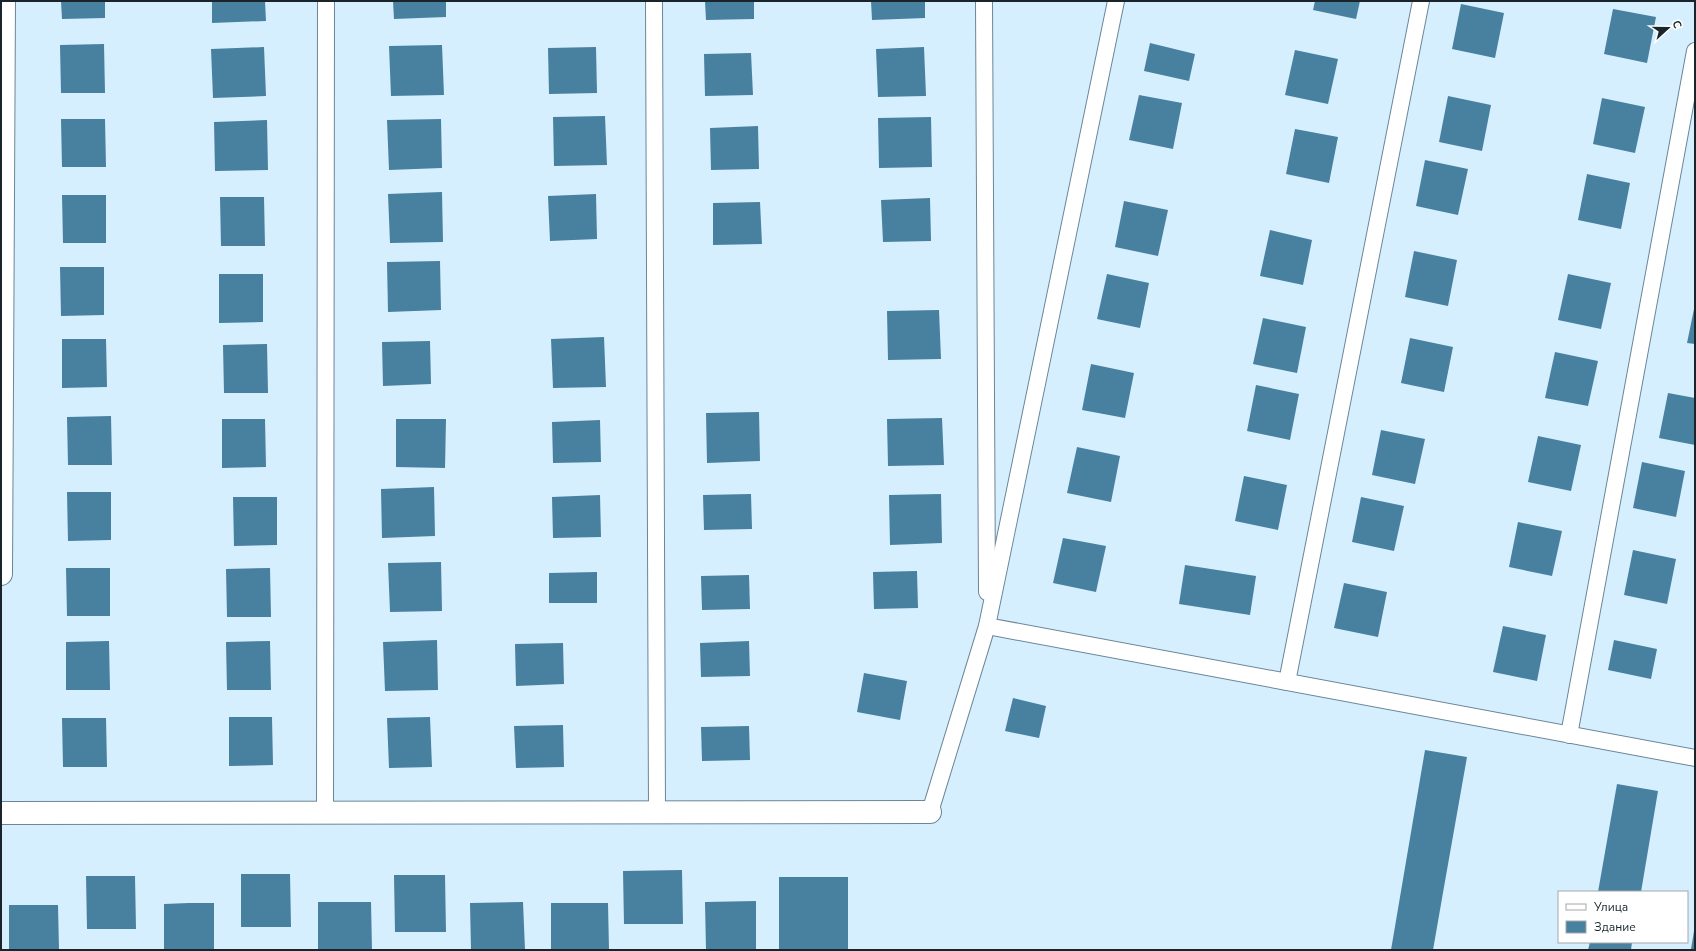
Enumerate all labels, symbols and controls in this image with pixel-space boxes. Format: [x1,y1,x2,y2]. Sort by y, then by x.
north arrow [1648,8,1688,48]
text: С [1669,18,1685,31]
legend [1558,891,1688,943]
text: Улица [1593,899,1628,915]
text: Здание [1594,919,1636,935]

